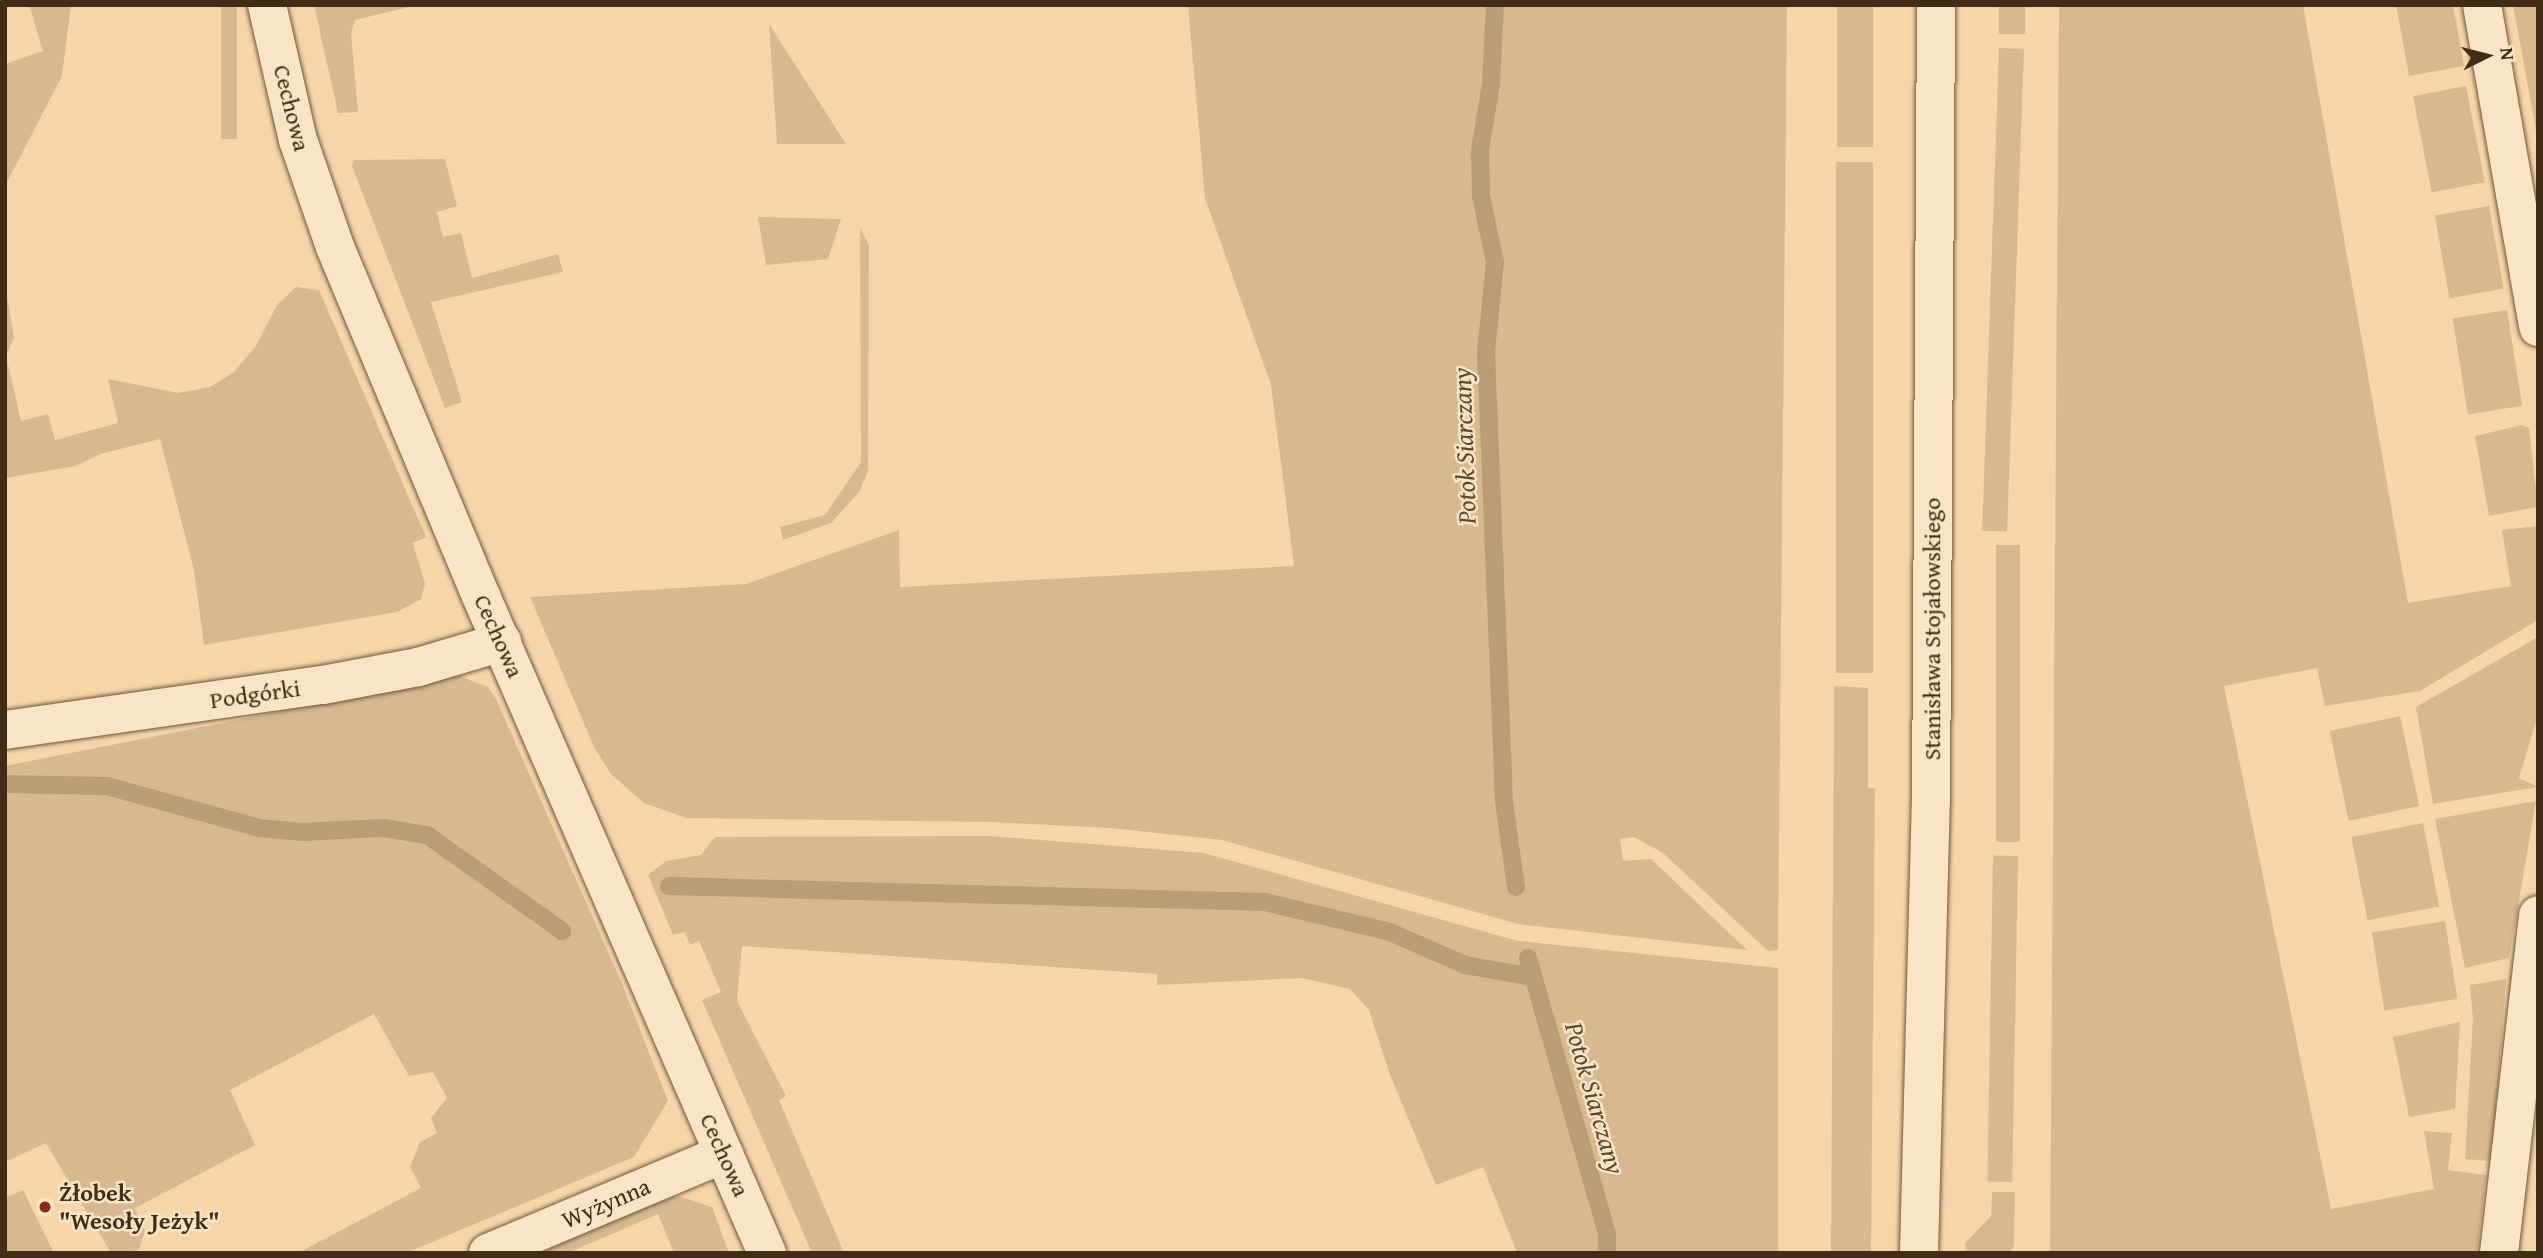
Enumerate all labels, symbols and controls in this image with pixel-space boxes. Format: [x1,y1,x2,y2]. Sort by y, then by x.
north arrow [2452,21,2522,91]
text: N [2493,46,2522,62]
street label: Cechowa [267,62,317,154]
water label: Potok Siarczany [1446,367,1482,525]
street label: Stanisława Stojałowskiego [1918,498,1946,760]
street label: Cechowa [468,590,530,682]
street label: Podgórki [208,673,302,715]
water label: Potok Siarczany [1558,1018,1632,1178]
street label: Cechowa [694,1109,756,1201]
street label: Wyżynna [558,1172,654,1234]
place label: Żłobek "Wesoły Jeżyk" [59,1179,219,1235]
marker: Żłobek "Wesoły Jeżyk" [37,1199,53,1215]

